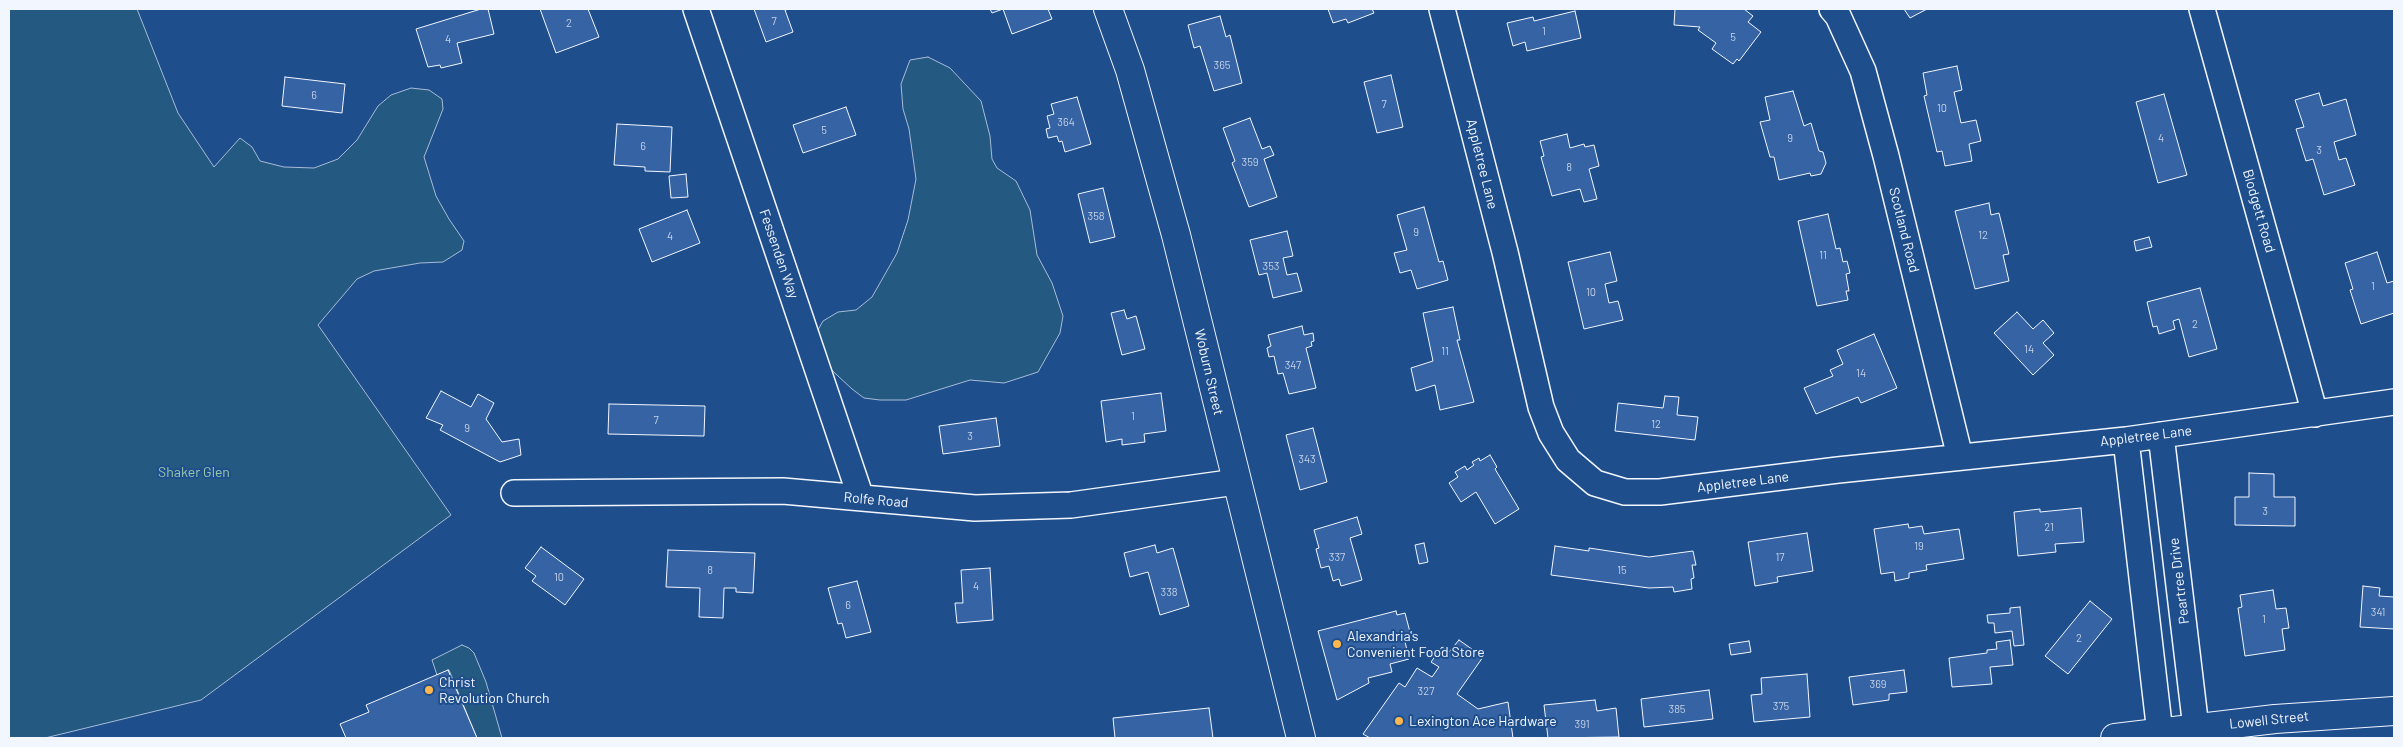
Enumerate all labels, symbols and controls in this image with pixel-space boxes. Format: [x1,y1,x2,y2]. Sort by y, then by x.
house number: 7 [771,14,777,28]
house number: 2 [566,16,572,30]
house number: 1 [1542,24,1546,38]
house number: 5 [1730,30,1736,44]
house number: 4 [445,32,451,46]
house number: 365 [1214,58,1230,72]
house number: 6 [311,88,317,102]
house number: 7 [1381,97,1387,111]
house number: 10 [1937,101,1947,115]
house number: 364 [1057,115,1075,129]
street label: Appletree Lane [1463,117,1501,211]
house number: 5 [821,123,827,137]
house number: 9 [1787,131,1793,145]
house number: 4 [2158,131,2164,145]
house number: 6 [640,139,646,153]
house number: 3 [2316,143,2322,157]
house number: 359 [1241,155,1259,169]
house number: 8 [1566,160,1572,174]
street label: Blodgett Road [2239,167,2279,255]
street label: Scotland Road [1885,186,1923,274]
street label: Fessenden Way [756,207,802,301]
house number: 358 [1087,209,1105,223]
house number: 9 [1413,225,1419,239]
house number: 12 [1978,228,1988,242]
house number: 4 [667,229,673,243]
house number: 11 [1819,248,1827,262]
house number: 353 [1263,259,1279,273]
house number: 1 [2371,279,2375,293]
house number: 10 [1586,285,1596,299]
house number: 2 [2192,317,2198,331]
street label: Woburn Street [1191,327,1227,417]
house number: 14 [2024,342,2034,356]
house number: 11 [1441,344,1449,358]
house number: 347 [1285,358,1301,372]
house number: 14 [1856,366,1866,380]
house number: 1 [1131,409,1135,423]
house number: 7 [653,413,659,427]
house number: 12 [1651,417,1661,431]
house number: 9 [464,421,470,435]
street label: Appletree Lane [2099,422,2193,450]
house number: 3 [967,429,973,443]
house number: 343 [1298,452,1316,466]
park label: Shaker Glen [158,464,230,480]
street label: Appletree Lane [1696,468,1790,496]
street label: Rolfe Road [843,489,909,511]
house number: 3 [2262,504,2268,518]
house number: 21 [2044,520,2054,534]
street label: Peartree Drive [2165,537,2193,625]
house number: 19 [1914,539,1924,553]
house number: 337 [1329,550,1345,564]
house number: 17 [1775,550,1785,564]
house number: 8 [707,563,713,577]
house number: 15 [1617,563,1627,577]
house number: 10 [554,570,564,584]
house number: 4 [973,579,979,593]
house number: 338 [1160,585,1178,599]
house number: 6 [845,598,851,612]
house number: 341 [2371,605,2385,619]
house number: 1 [2262,612,2266,626]
place label: Alexandria's Convenient Food Store [1347,628,1485,660]
house number: 2 [2076,631,2082,645]
marker: Alexandria's Convenient Food Store [1331,638,1343,650]
place label: Christ Revolution Church [439,674,550,706]
house number: 369 [1869,677,1887,691]
marker: Christ Revolution Church [423,684,435,696]
house number: 327 [1418,684,1434,698]
house number: 375 [1773,699,1789,713]
house number: 385 [1668,702,1686,716]
street label: Lowell Street [2228,707,2310,733]
place label: Lexington Ace Hardware [1409,713,1557,729]
marker: Lexington Ace Hardware [1393,715,1405,727]
house number: 391 [1574,717,1590,731]

